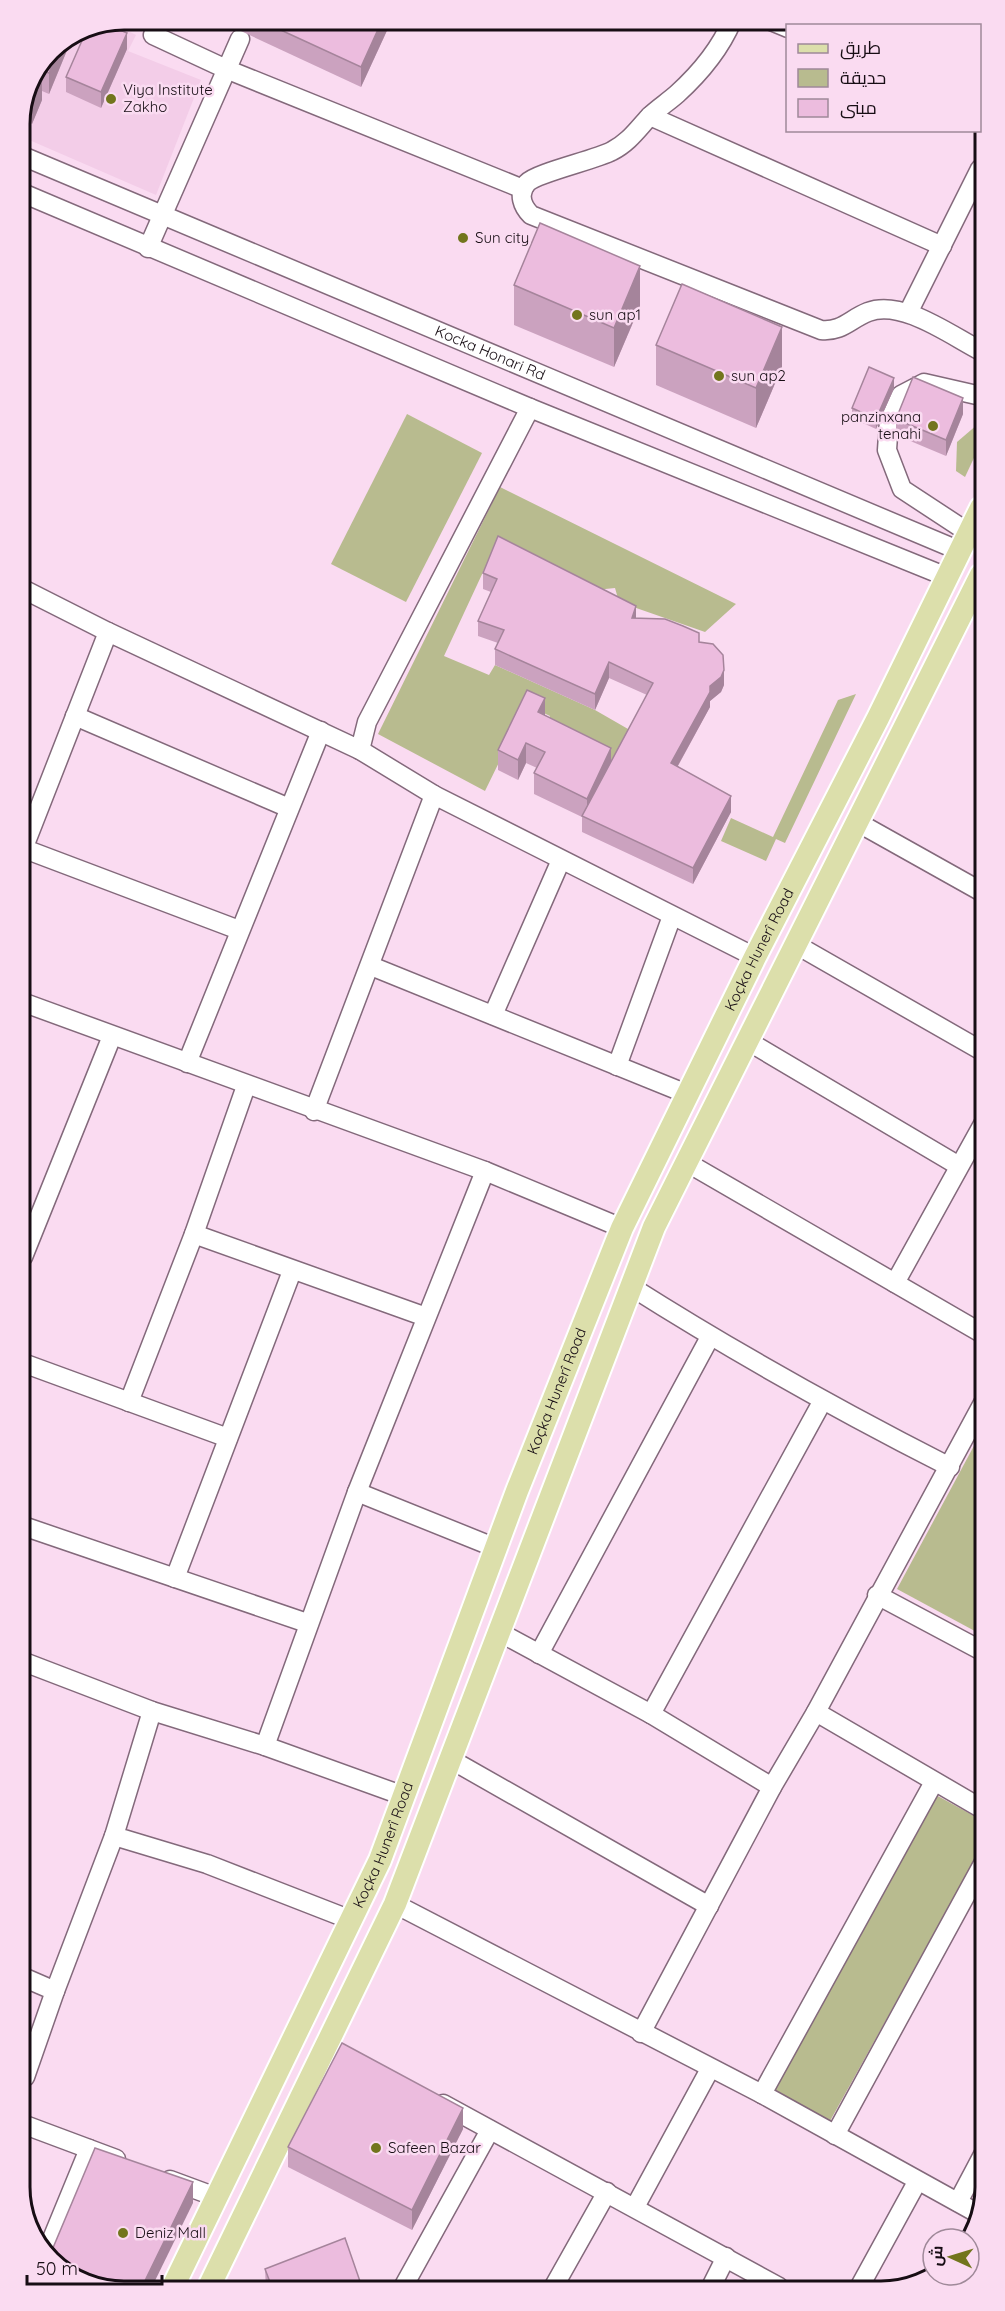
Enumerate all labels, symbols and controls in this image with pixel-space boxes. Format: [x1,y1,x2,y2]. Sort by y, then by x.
legend [786,24,981,132]
text: طريق [840,36,881,60]
text: حديقة [840,66,886,89]
place label: Viya Institute Zakho [123,80,213,116]
marker: Viya Institute Zakho [104,92,118,106]
text: مبنى [840,96,877,119]
place label: Sun city [475,228,529,247]
marker: Sun city [456,231,470,245]
place label: sun ap1 [589,305,641,324]
marker: sun ap1 [570,308,584,322]
street label: Kocka Honari Rd [432,321,548,384]
place label: sun ap2 [731,366,786,385]
marker: sun ap2 [712,369,726,383]
place label: panzinxana tenahi [841,407,921,443]
marker: panzinxana tenahi [926,419,940,433]
street label: Koçka Hunerî Road [720,885,798,1014]
street label: Koçka Hunerî Road [523,1325,590,1457]
street label: Koçka Hunerî Road [348,1779,417,1911]
place label: Safeen Bazar [388,2138,481,2157]
marker: Safeen Bazar [369,2141,383,2155]
place label: Deniz Mall [135,2223,206,2242]
marker: Deniz Mall [116,2226,130,2240]
north arrow [921,2227,981,2287]
text: ش [925,2245,947,2267]
scale bar [27,2248,162,2286]
text: 50 m [36,2257,78,2280]

